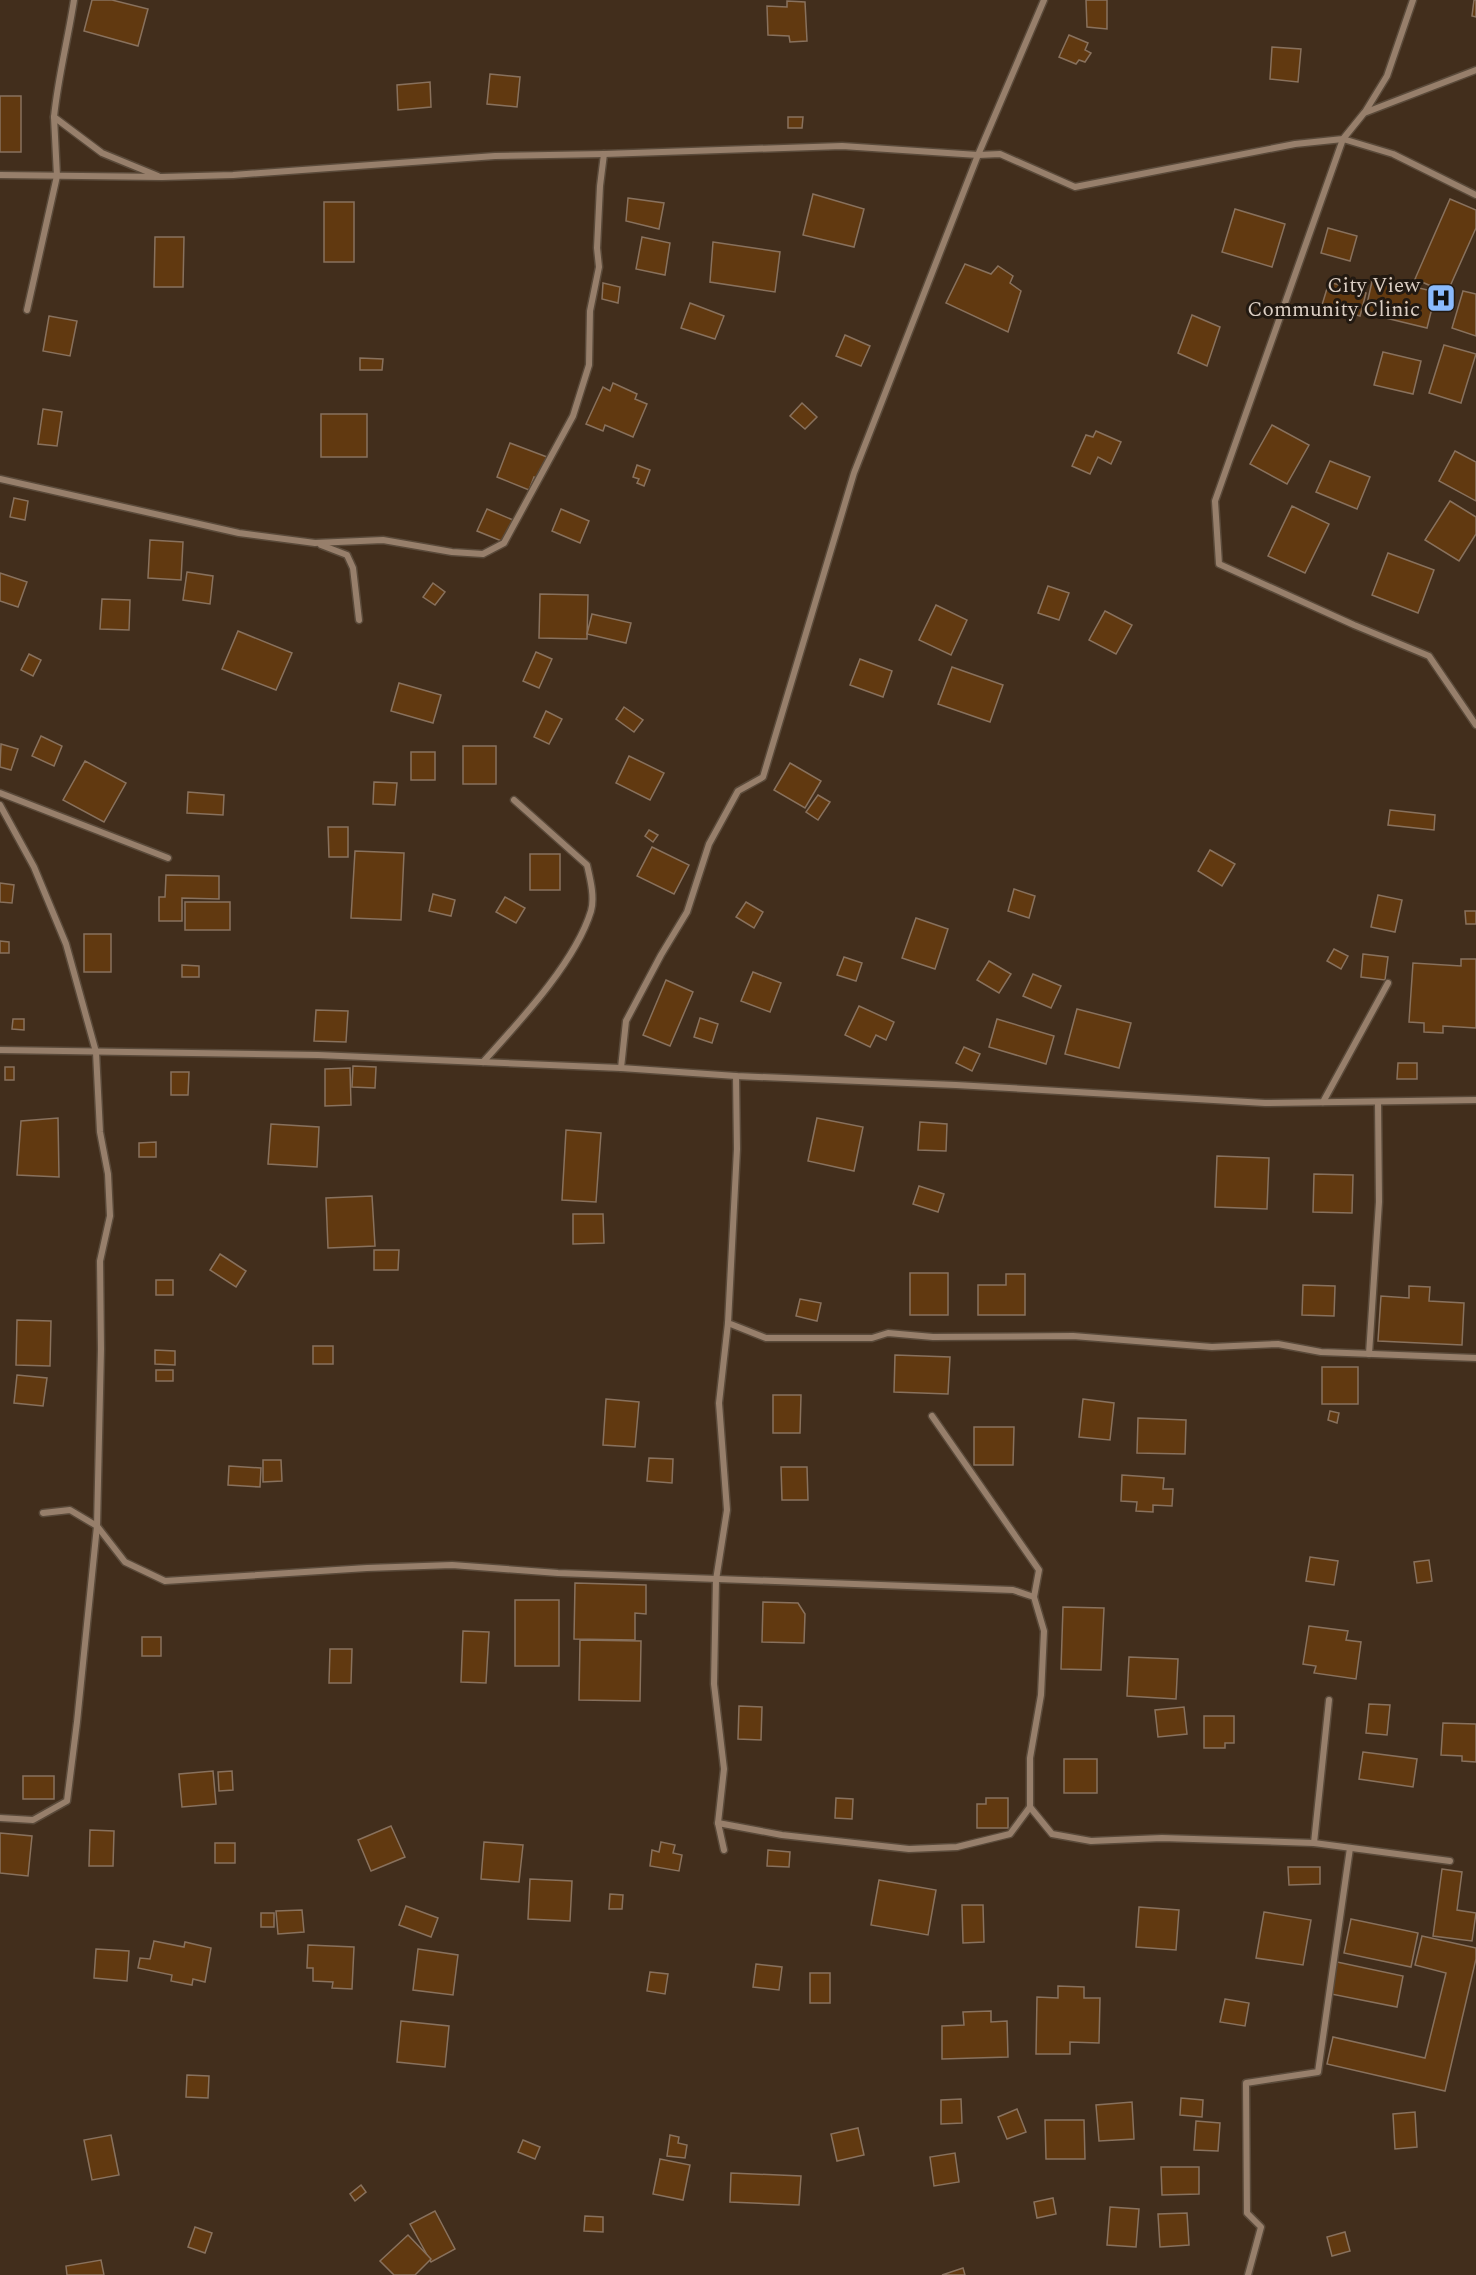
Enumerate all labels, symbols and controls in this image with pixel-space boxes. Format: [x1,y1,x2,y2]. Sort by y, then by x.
place label: City View Community Clinic [1247,270,1421,326]
hospital icon: City View Community Clinic [1425,282,1457,314]

